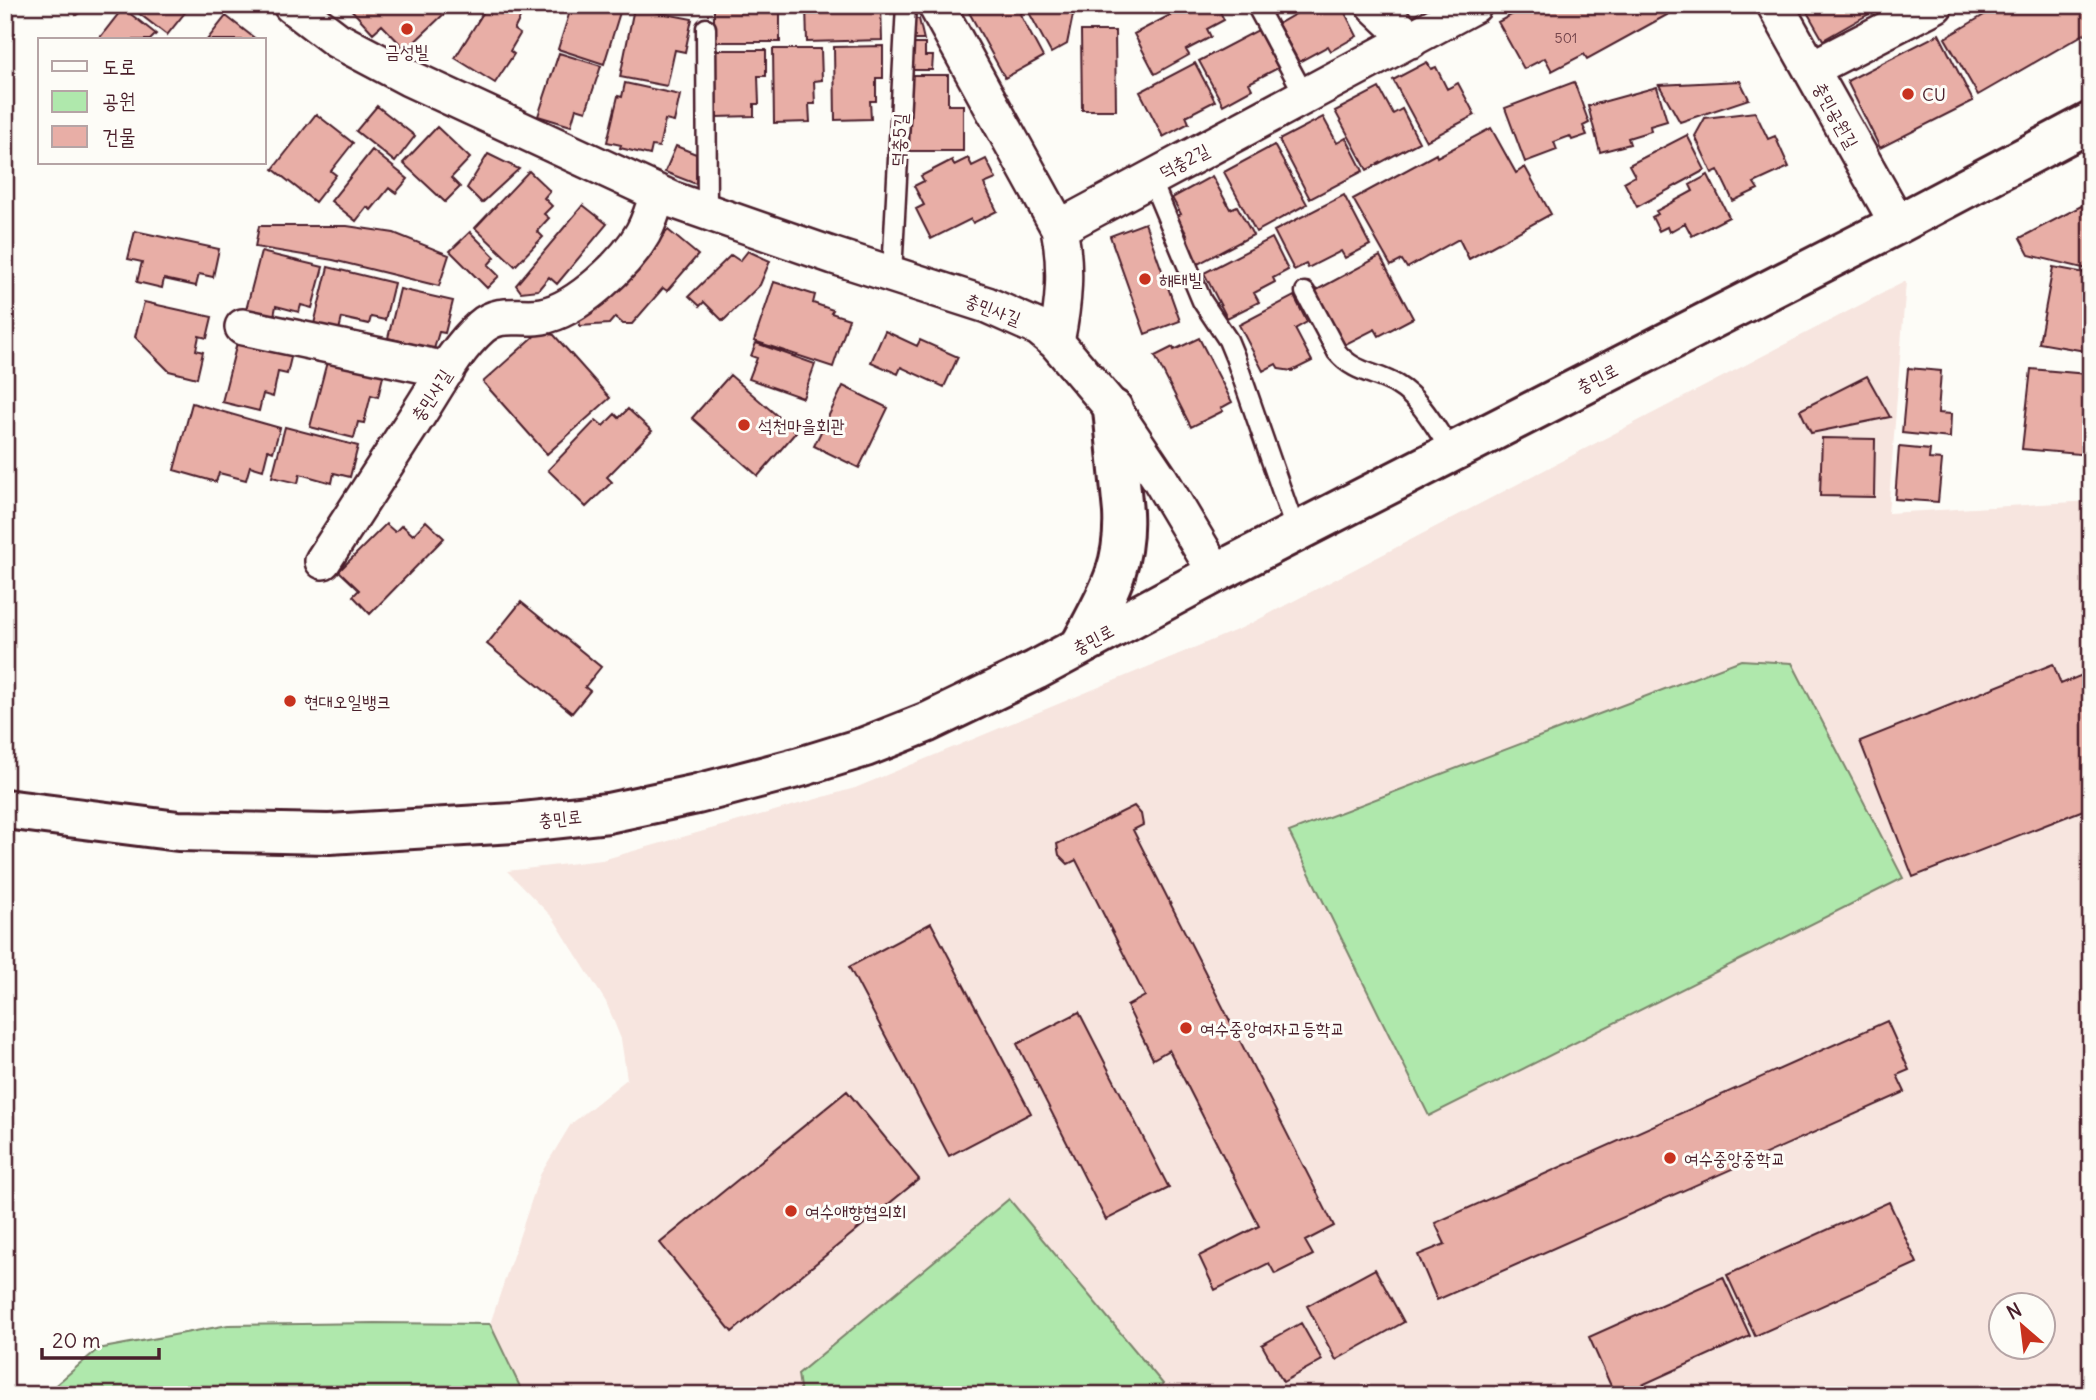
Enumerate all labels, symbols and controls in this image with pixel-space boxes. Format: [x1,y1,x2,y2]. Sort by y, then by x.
marker: 금성빌 [399,21,415,37]
house number: 501 [1555,29,1577,47]
legend [38,38,266,164]
place label: 금성빌 [385,40,429,63]
text: 도로 [102,53,136,80]
street label: 충민공원길 [1808,78,1864,153]
place label: CU [1922,83,1946,106]
marker: CU [1900,86,1916,102]
text: 공원 [102,87,136,114]
street label: 덕충5길 [886,112,912,167]
text: 건물 [102,123,136,150]
street label: 덕충2길 [1155,138,1213,184]
place label: 해태빌 [1159,268,1203,291]
marker: 해태빌 [1137,271,1153,287]
street label: 충민사길 [962,288,1025,330]
street label: 충민로 [1572,358,1622,398]
street label: 충민사길 [406,364,457,426]
place label: 석천마을회관 [758,414,845,437]
marker: 석천마을회관 [736,417,752,433]
street label: 충민로 [1068,619,1118,659]
place label: 현대오일뱅크 [304,690,391,713]
marker: 현대오일뱅크 [282,693,298,709]
street label: 충민로 [537,804,583,832]
place label: 여수중앙여자고등학교 [1200,1017,1345,1040]
marker: 여수중앙여자고등학교 [1178,1020,1194,1036]
place label: 여수중앙중학교 [1684,1147,1785,1170]
marker: 여수중앙중학교 [1662,1150,1678,1166]
place label: 여수애향협의회 [805,1200,906,1223]
marker: 여수애향협의회 [783,1203,799,1219]
north arrow [1988,1292,2058,1362]
text: N [2003,1297,2025,1325]
scale bar [42,1316,159,1360]
text: 20 m [52,1327,101,1354]

